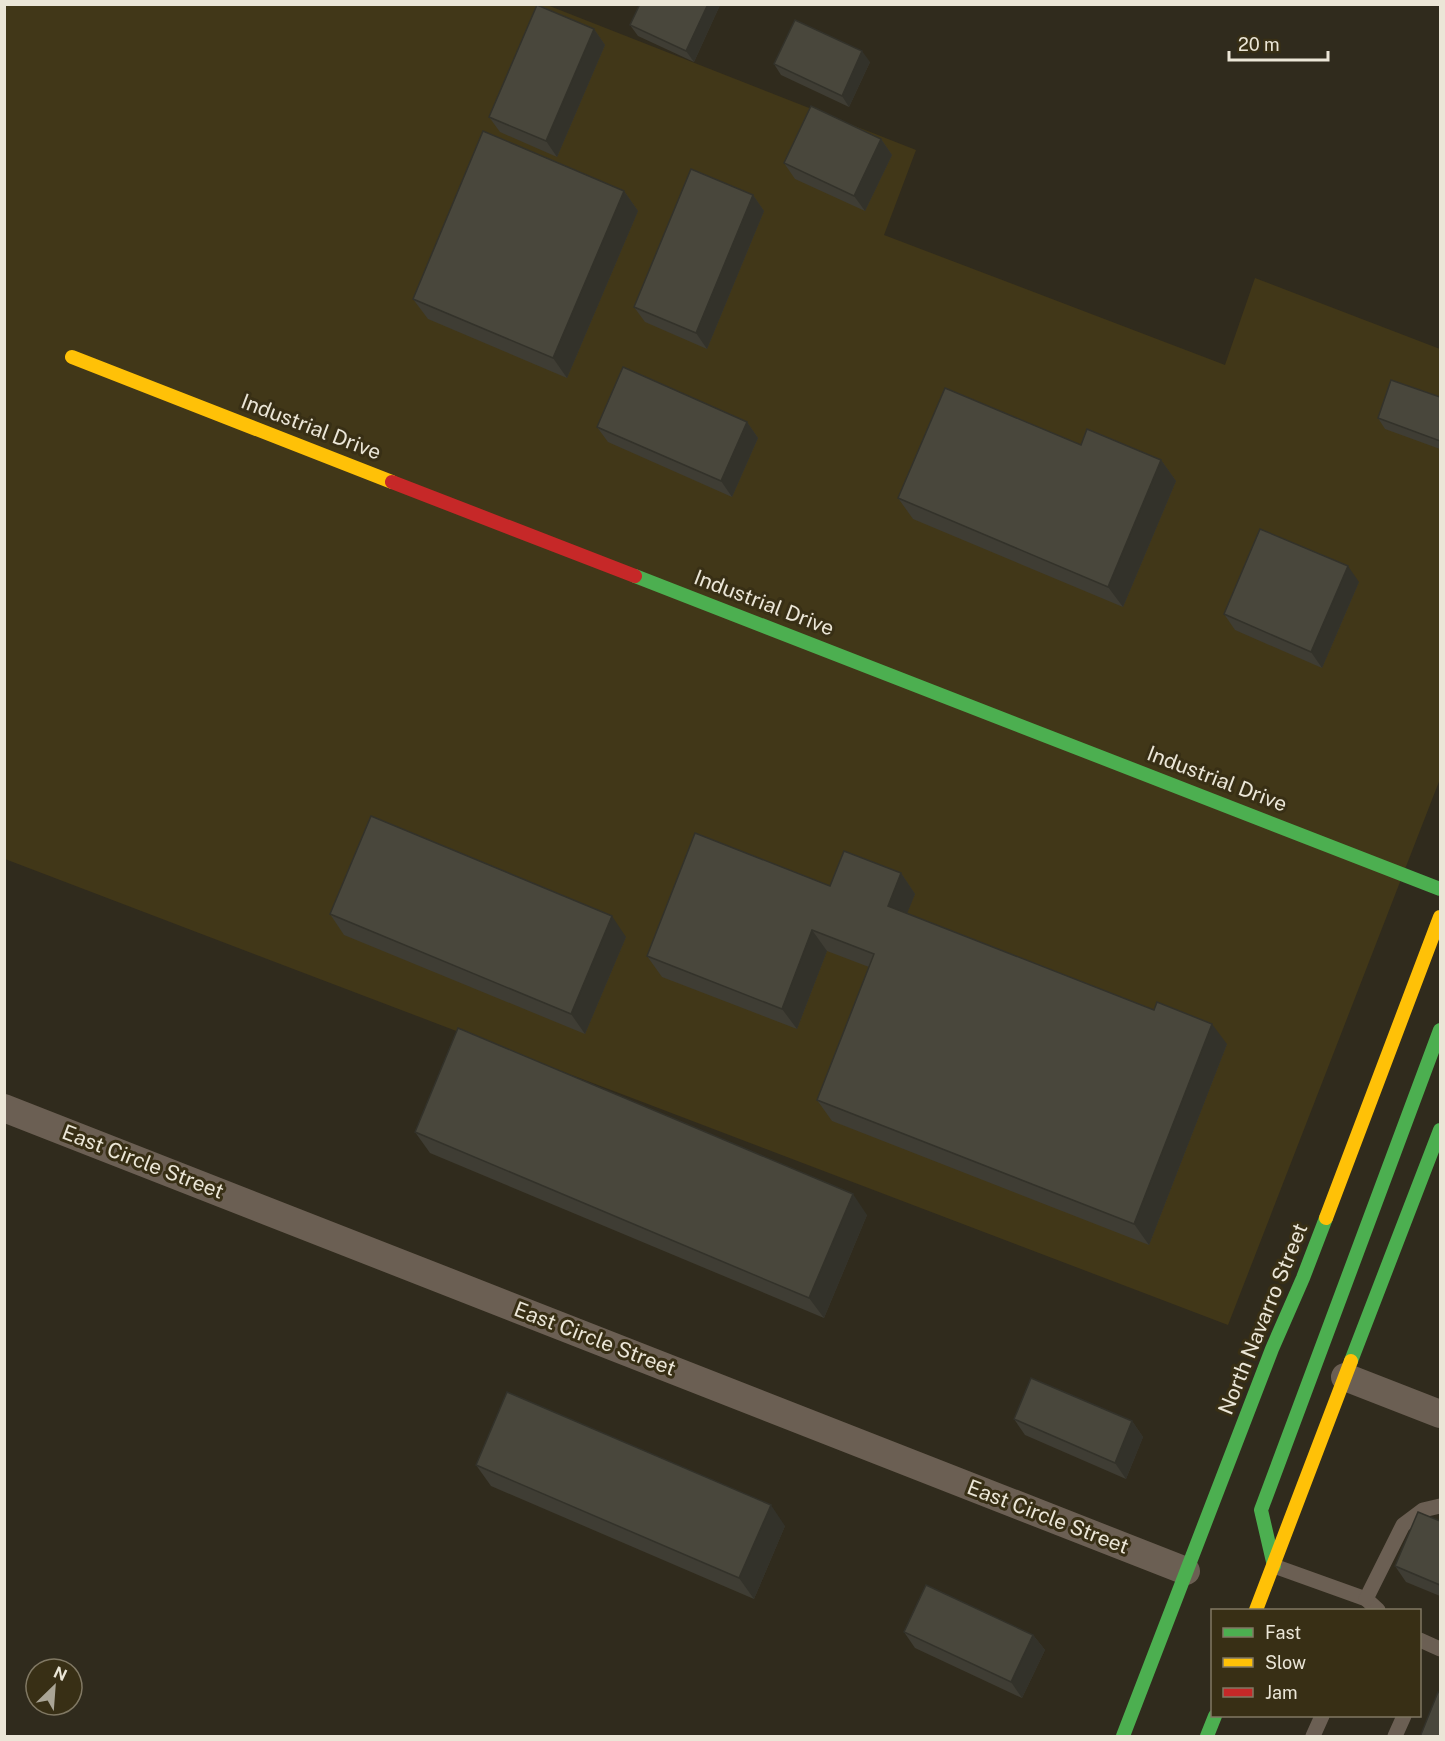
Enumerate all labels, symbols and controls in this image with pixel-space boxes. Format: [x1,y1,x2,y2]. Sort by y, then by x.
scale bar [1229,24,1328,62]
text: 20 m [1238,34,1280,55]
street label: Industrial Drive [238,388,385,465]
street label: Industrial Drive [691,564,838,641]
street label: Industrial Drive [1144,740,1291,817]
street label: East Circle Street [59,1119,228,1204]
street label: North Navarro Street [1213,1219,1312,1418]
street label: East Circle Street [511,1296,680,1381]
street label: East Circle Street [964,1474,1133,1559]
legend [1211,1609,1421,1717]
text: Fast [1265,1622,1301,1643]
text: Slow [1265,1652,1306,1673]
north arrow [24,1657,84,1717]
text: N [50,1663,70,1685]
text: Jam [1265,1682,1298,1703]

